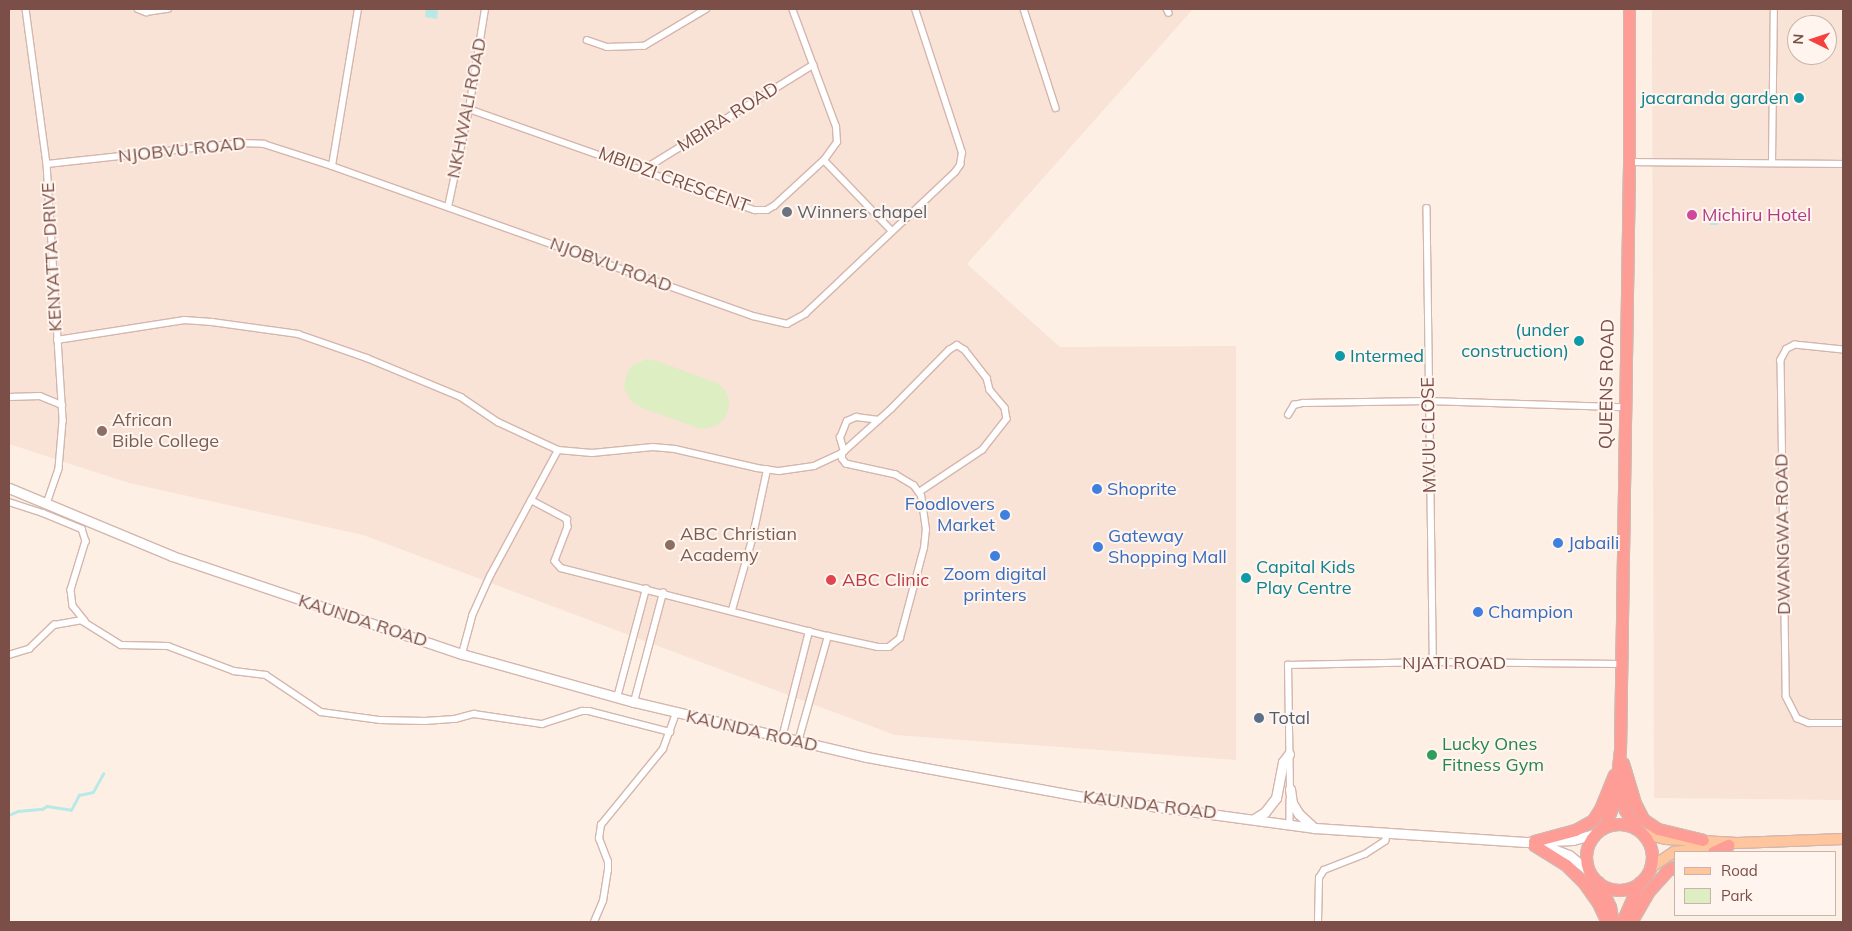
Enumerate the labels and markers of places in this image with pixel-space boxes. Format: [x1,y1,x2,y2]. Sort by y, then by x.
place label: jacaranda garden [1641,87,1789,109]
marker: jacaranda garden [1793,92,1805,104]
place label: Winners chapel [797,201,927,223]
place label: Michiru Hotel [1702,204,1811,226]
marker: Winners chapel [781,206,793,218]
marker: Michiru Hotel [1686,209,1698,221]
place label: (under construction) [1461,320,1569,362]
marker: (under construction) [1573,335,1585,347]
place label: Intermed [1350,345,1424,367]
marker: Intermed [1334,350,1346,362]
place label: African Bible College [112,410,219,452]
marker: African Bible College [96,425,108,437]
place label: Shoprite [1107,478,1177,500]
marker: Shoprite [1091,483,1103,495]
place label: Foodlovers Market [905,494,995,536]
marker: Foodlovers Market [999,509,1011,521]
place label: ABC Christian Academy [680,524,797,566]
place label: Gateway Shopping Mall [1108,526,1227,568]
place label: Jabaili [1568,532,1619,554]
marker: Jabaili [1552,537,1564,549]
marker: ABC Christian Academy [664,539,676,551]
marker: Gateway Shopping Mall [1092,541,1104,553]
marker: Zoom digital printers [989,550,1001,562]
place label: Capital Kids Play Centre [1256,557,1355,600]
place label: Zoom digital printers [943,564,1047,606]
place label: ABC Clinic [842,569,929,591]
marker: Capital Kids Play Centre [1240,572,1252,584]
marker: ABC Clinic [824,573,838,587]
place label: Champion [1488,601,1573,623]
marker: Champion [1472,606,1484,618]
place label: Total [1269,707,1310,729]
marker: Total [1253,712,1265,724]
place label: Lucky Ones Fitness Gym [1442,734,1544,776]
marker: Lucky Ones Fitness Gym [1426,749,1438,761]

